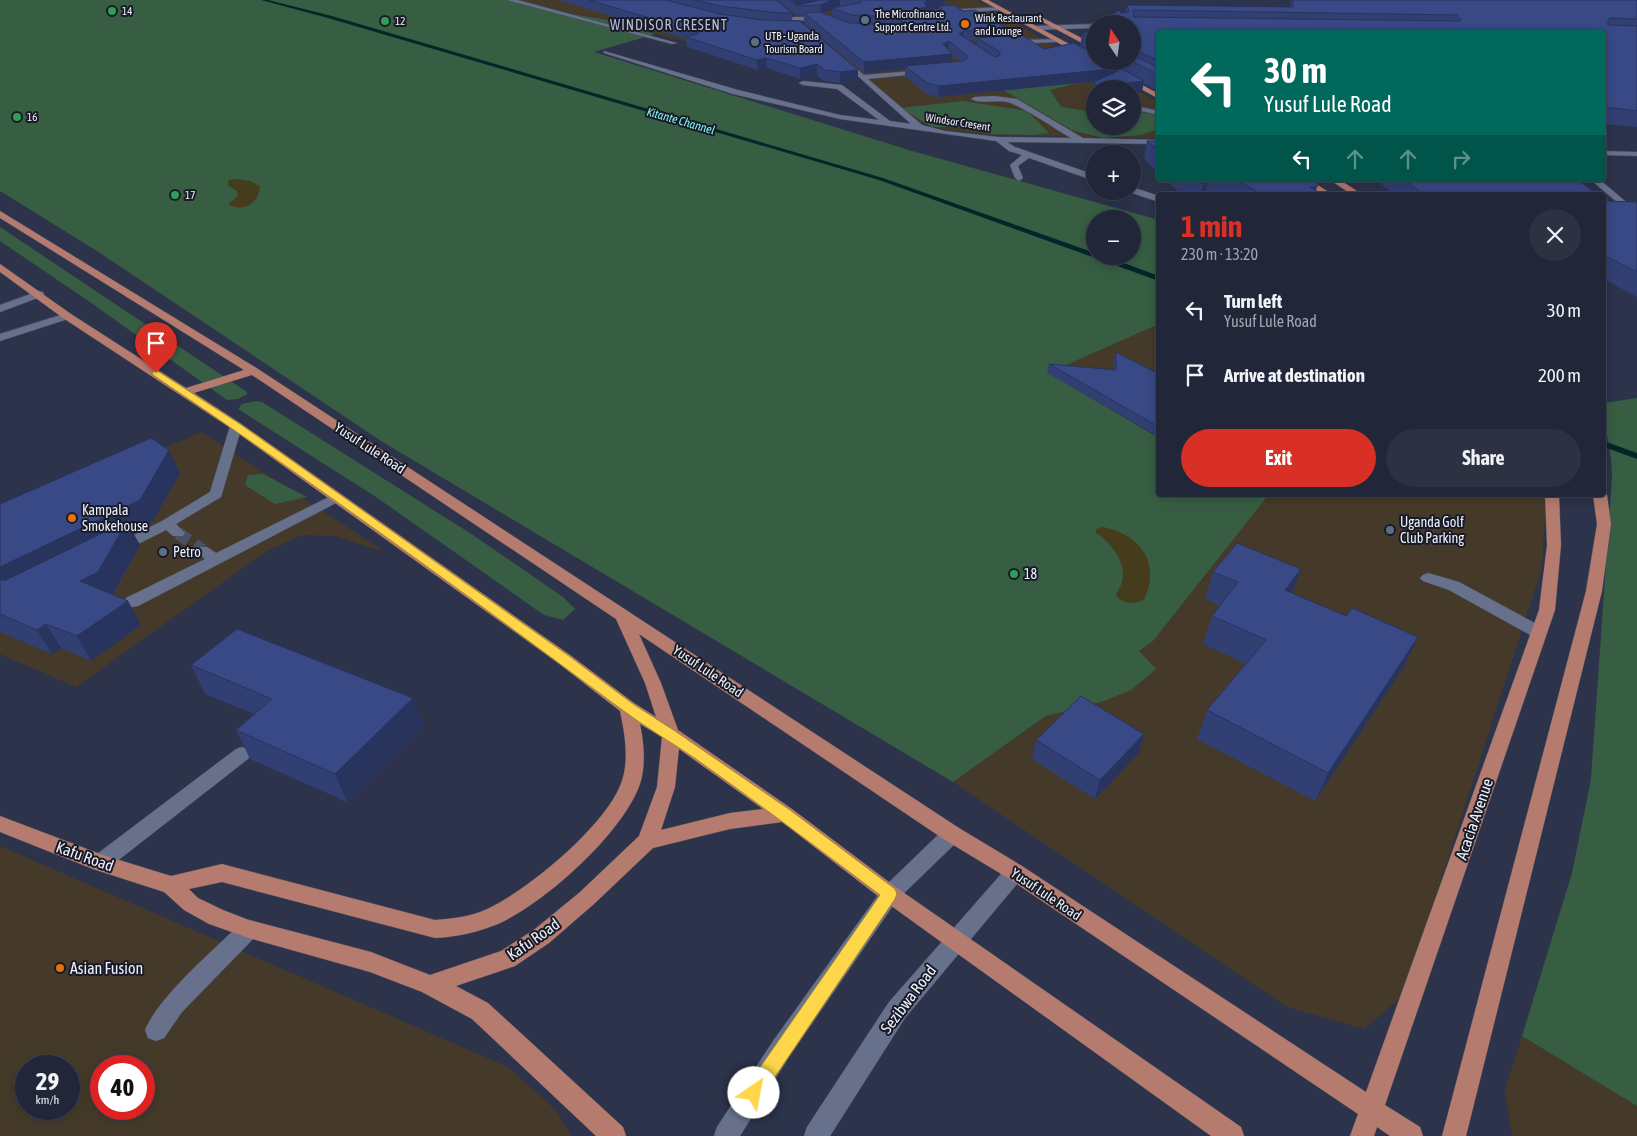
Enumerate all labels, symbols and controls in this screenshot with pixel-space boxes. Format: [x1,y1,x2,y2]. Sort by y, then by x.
marker: 14 [106,5,118,17]
place label: 14 [122,5,132,17]
place label: The Microfinance Support Centre Ltd. [875,8,951,33]
place label: Wink Restaurant and Lounge [975,12,1042,37]
marker: The Microfinance Support Centre Ltd. [859,14,871,26]
marker: 12 [379,15,391,27]
place label: 12 [395,15,405,27]
north arrow [1086,15,1141,70]
map controls [1086,15,1141,265]
district label: WINDISOR CRESENT [610,17,728,33]
marker: Wink Restaurant and Lounge [959,18,971,30]
place label: UTB - Uganda Tourism Board [765,30,823,55]
marker: UTB - Uganda Tourism Board [749,36,761,48]
icon: left [1181,50,1246,115]
text: 30 m [1264,50,1327,90]
button: layers [1086,80,1141,135]
text: Yusuf Lule Road [1264,91,1392,117]
water label: Kitante Channel [645,105,717,137]
marker: 16 [11,111,23,123]
place label: 16 [27,111,37,123]
street label: Windsor Cresent [925,111,991,133]
button: + [1086,145,1141,200]
icon: left [1288,145,1316,173]
icon: ahead [1341,145,1369,173]
icon: ahead [1394,145,1422,173]
icon: right [1447,145,1475,173]
marker: 17 [169,189,181,201]
place label: 17 [185,189,195,201]
text: 1 min [1181,209,1242,243]
button: close [1529,209,1581,261]
button: − [1086,210,1141,265]
text: 230 m · 13:20 [1181,245,1258,263]
text: Turn left [1224,290,1282,312]
icon: left [1181,296,1209,324]
text: 30 m [1547,299,1581,321]
text: Yusuf Lule Road [1224,312,1317,330]
pin [135,322,177,373]
icon: arrive [142,329,170,357]
icon: arrive [1181,361,1209,389]
text: Arrive at destination [1224,364,1365,386]
text: 200 m [1538,364,1581,386]
street label: Yusuf Lule Road [332,419,408,477]
button: Exit [1181,429,1376,487]
button: Share [1386,429,1581,487]
place label: Kampala Smokehouse [82,502,148,534]
marker: Kampala Smokehouse [66,512,78,524]
place label: Uganda Golf Club Parking [1400,514,1464,546]
marker: Uganda Golf Club Parking [1384,524,1396,536]
place label: Petro [173,544,201,560]
marker: Petro [157,546,169,558]
place label: 18 [1024,566,1038,582]
marker: 18 [1008,568,1020,580]
street label: Yusuf Lule Road [670,642,746,700]
street label: Acacia Avenue [1452,776,1496,862]
street label: Kafu Road [54,837,116,875]
street label: Yusuf Lule Road [1008,865,1084,923]
street label: Kafu Road [503,914,563,964]
place label: Asian Fusion [70,959,143,977]
street label: Sezibwa Road [877,961,939,1037]
marker: Asian Fusion [54,962,66,974]
speed limit sign: 40 [90,1055,155,1120]
position arrow [727,1066,779,1118]
text: 29 [36,1067,59,1095]
text: km/h [36,1093,59,1107]

